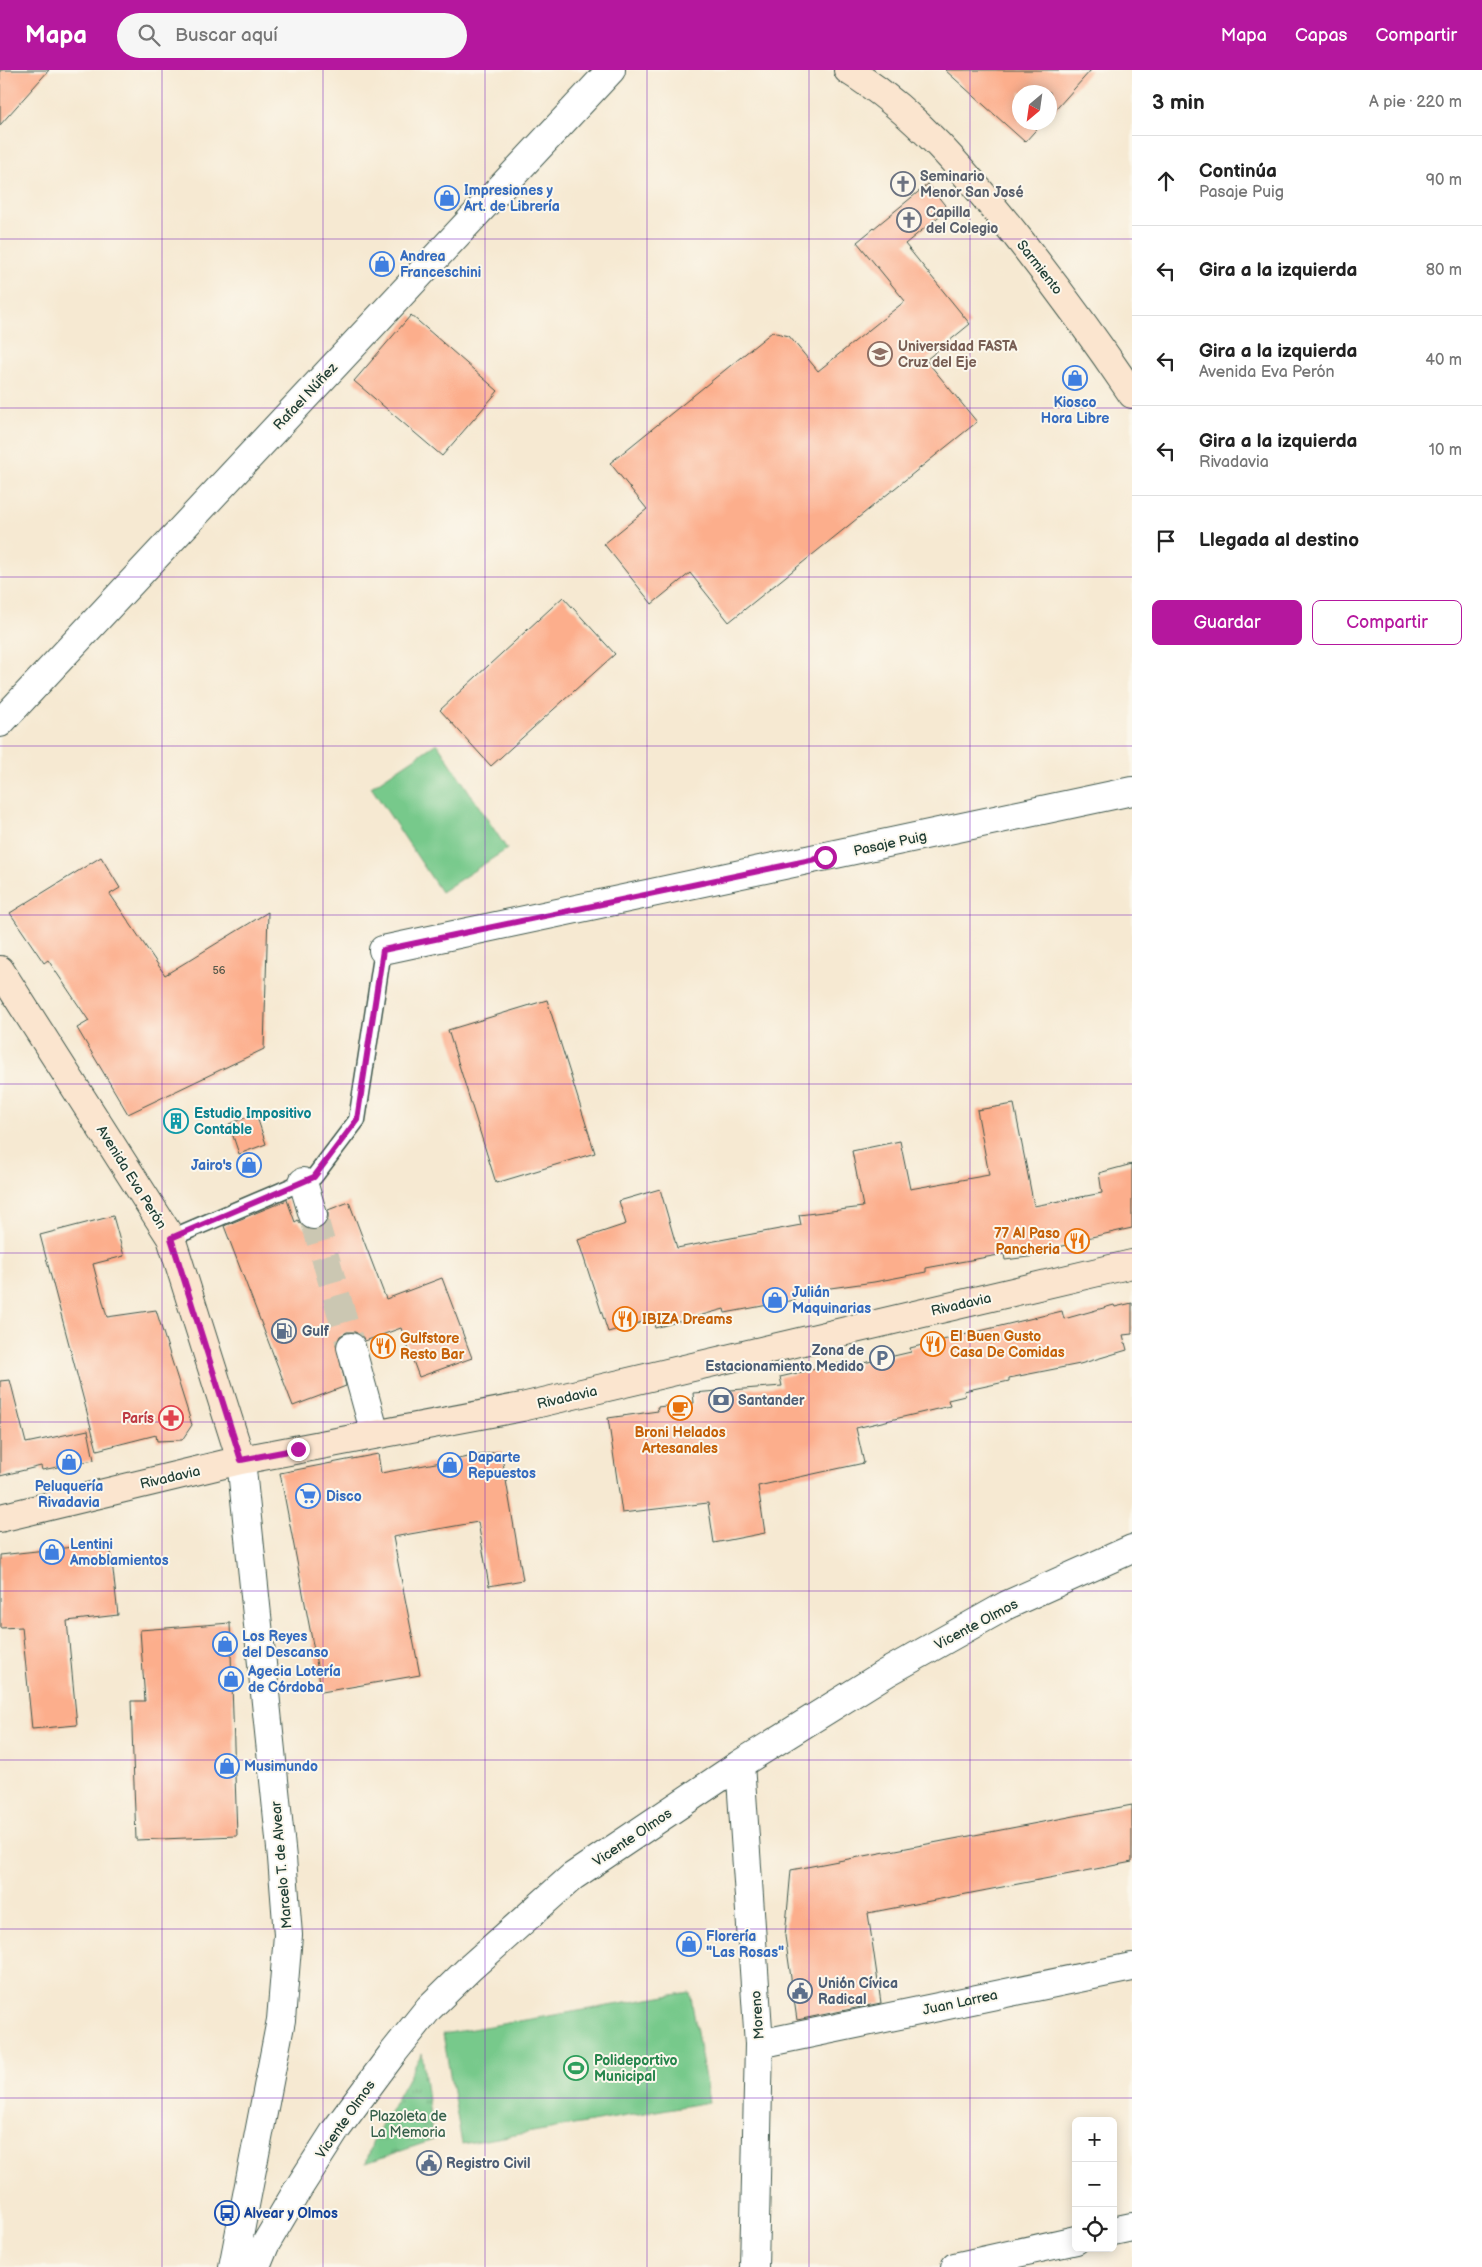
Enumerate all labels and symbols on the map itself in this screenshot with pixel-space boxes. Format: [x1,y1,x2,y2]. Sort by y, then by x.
north arrow [1012,85,1057,130]
place label: Seminario Menor San José [920,168,1024,201]
church icon: Seminario Menor San José [890,171,916,197]
place label: Impresiones y Art. de Librería [463,182,560,215]
shop icon: Impresiones y Art. de Librería [434,185,460,211]
place label: Capilla del Colegio [926,204,998,237]
church icon: Capilla del Colegio [896,207,922,233]
street label: Sarmiento [1013,237,1066,298]
place label: Andrea Franceschini [399,248,481,281]
shop icon: Andrea Franceschini [369,251,395,277]
place label: Universidad FASTA Cruz del Eje [898,338,1018,371]
school or university icon: Universidad FASTA Cruz del Eje [867,341,893,367]
street label: Rafael Núñez [270,359,341,434]
shop icon: Kiosco Hora Libre [1062,365,1088,391]
place label: Kiosco Hora Libre [1041,394,1109,427]
street label: Pasaje Puig [852,827,928,860]
route start [814,846,837,869]
house number: 56 [212,964,226,977]
place label: Estudio Impositivo Contable [194,1105,311,1138]
building icon: Estudio Impositivo Contable [163,1108,189,1134]
street label: Avenida Eva Perón [93,1122,170,1232]
shop icon: Jairo's [236,1152,262,1178]
place label: Jairo's [191,1157,232,1174]
place label: 77 Al Paso Pancheria [994,1225,1060,1258]
restaurant icon: 77 Al Paso Pancheria [1064,1228,1090,1254]
place label: Julián Maquinarias [792,1284,871,1317]
shop icon: Julián Maquinarias [762,1287,788,1313]
street label: Rivadavia [929,1289,993,1320]
restaurant icon: IBIZA Dreams [612,1306,638,1332]
place label: IBIZA Dreams [642,1311,732,1328]
fuel station icon: Gulf [271,1318,297,1344]
place label: Gulf [302,1323,330,1340]
place label: El Buen Gusto Casa De Comidas [950,1328,1065,1361]
place label: Gulfstore Resto Bar [400,1330,465,1363]
restaurant icon: El Buen Gusto Casa De Comidas [920,1331,946,1357]
restaurant icon: Gulfstore Resto Bar [370,1333,396,1359]
place label: Zona de Estacionamiento Medido [705,1342,864,1375]
parking icon: Zona de Estacionamiento Medido [869,1345,895,1371]
street label: Rivadavia [535,1382,599,1413]
bank icon: Santander [708,1387,734,1413]
place label: Santander [738,1392,805,1409]
cafe icon: Broni Helados Artesanales [667,1395,693,1421]
pharmacy icon: París [158,1405,184,1431]
place label: París [122,1410,154,1427]
place label: Broni Helados Artesanales [634,1424,726,1457]
route end [287,1438,310,1461]
shop icon: Peluquería Rivadavia [56,1449,82,1475]
place label: Daparte Repuestos [468,1449,536,1482]
shop icon: Daparte Repuestos [437,1452,463,1478]
street label: Rivadavia [138,1462,202,1493]
place label: Peluquería Rivadavia [35,1478,103,1511]
supermarket icon: Disco [295,1483,321,1509]
place label: Disco [326,1488,362,1505]
place label: Lentini Amoblamientos [69,1536,169,1569]
shop icon: Lentini Amoblamientos [39,1539,65,1565]
street label: Vicente Olmos [932,1595,1021,1653]
place label: Los Reyes del Descanso [242,1628,329,1661]
shop icon: Los Reyes del Descanso [212,1631,238,1657]
place label: Agecia Lotería de Córdoba [247,1663,341,1696]
shop icon: Agecia Lotería de Córdoba [218,1666,244,1692]
shop icon: Musimundo [214,1753,240,1779]
place label: Musimundo [244,1758,318,1775]
street label: Marcelo T. de Alvear [267,1800,296,1929]
street label: Vicente Olmos [589,1805,675,1870]
place label: Florería "Las Rosas" [706,1928,784,1961]
shop icon: Florería "Las Rosas" [676,1931,702,1957]
place label: Unión Cívica Radical [818,1975,898,2008]
public building icon: Unión Cívica Radical [787,1978,813,2004]
street label: Juan Larrea [921,1986,999,2019]
street label: Moreno [747,1990,768,2040]
place label: Polideportivo Municipal [594,2052,678,2085]
sports icon: Polideportivo Municipal [563,2055,589,2081]
street label: Vicente Olmos [312,2077,379,2162]
park label: Plazoleta de La Memoria [369,2108,447,2141]
public building icon: Registro Civil [416,2150,442,2176]
place label: Registro Civil [446,2155,531,2172]
bus stop icon: Alvear y Olmos [214,2200,240,2226]
place label: Alvear y Olmos [243,2205,338,2222]

